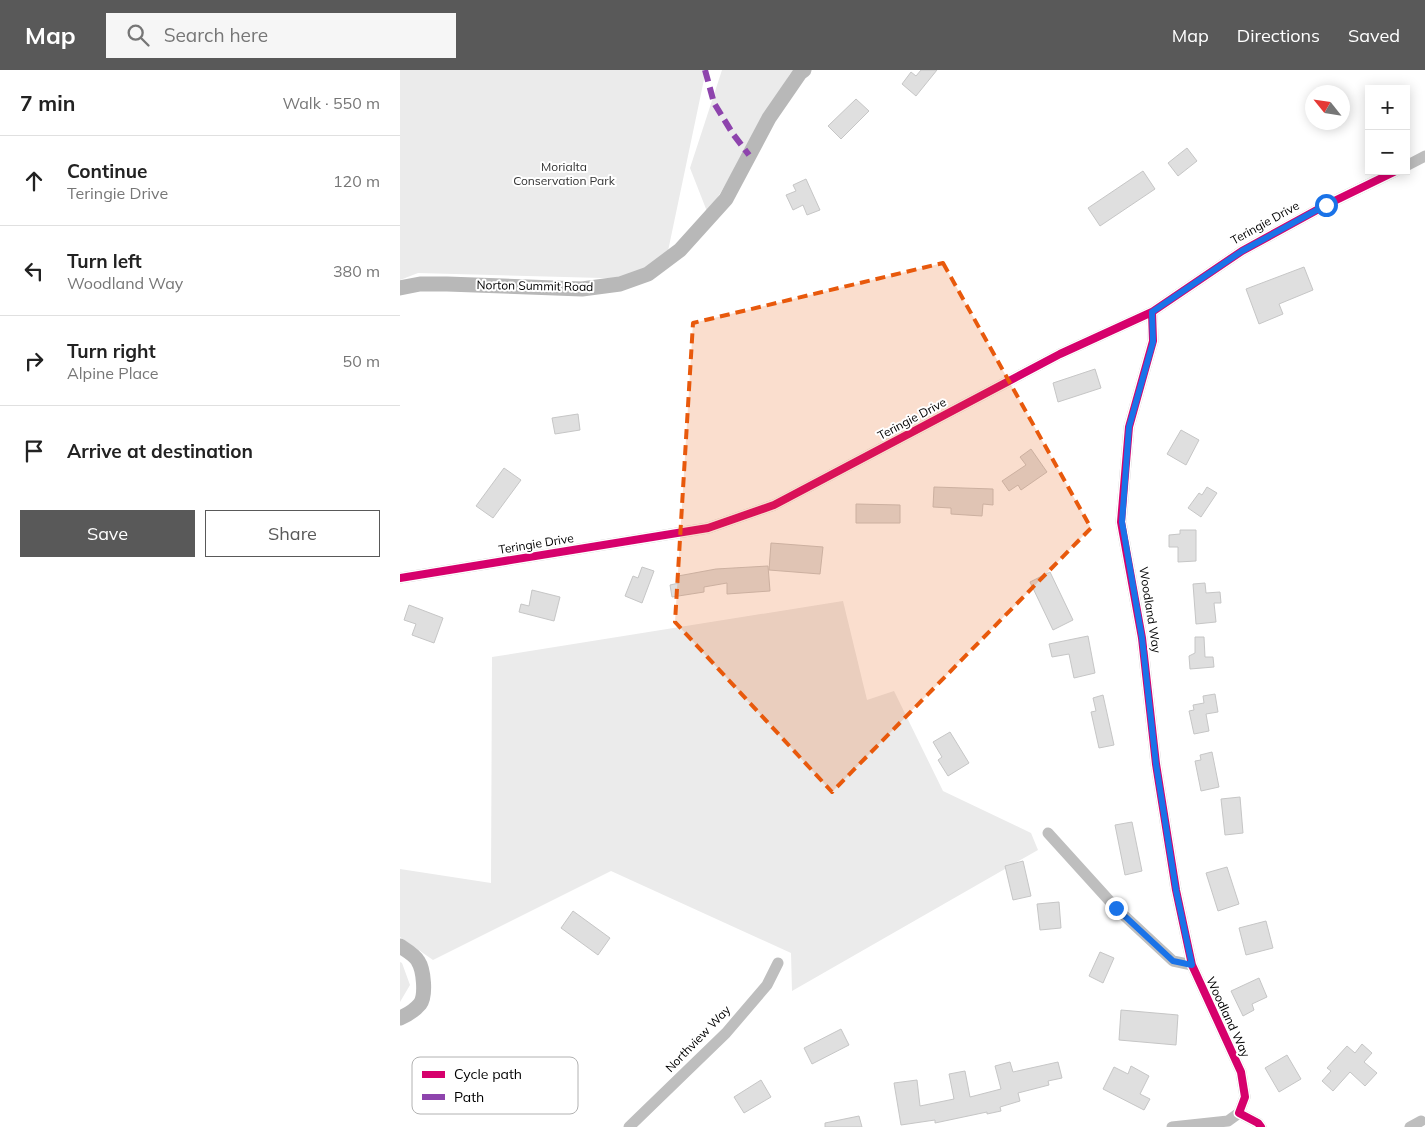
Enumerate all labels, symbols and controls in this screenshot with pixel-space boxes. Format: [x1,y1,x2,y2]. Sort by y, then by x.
search box [106,13,456,58]
text: Map [25,20,76,50]
icon: search [124,21,152,49]
text: Search here [164,23,268,47]
text: Map [1172,24,1209,47]
text: Directions [1237,24,1320,47]
text: Saved [1348,24,1400,47]
north arrow [1305,85,1350,130]
map controls [1365,85,1410,175]
button: + [1365,85,1410,130]
text: 7 min [20,90,75,116]
text: Walk · 550 m [282,93,380,113]
button: − [1365,130,1410,175]
text: Continue [67,159,147,183]
park label: Morialta Conservation Park [513,159,616,188]
icon: ahead [20,167,48,195]
text: 120 m [333,171,380,191]
text: Teringie Drive [67,183,168,203]
route start [1315,194,1338,217]
street label: Teringie Drive [1228,198,1302,248]
text: Turn left [67,249,142,273]
icon: left [20,257,48,285]
text: 380 m [333,261,380,281]
text: Woodland Way [67,273,183,293]
street label: Norton Summit Road [477,277,593,294]
text: Turn right [67,339,156,363]
icon: right [20,347,48,375]
text: 50 m [343,351,380,371]
text: Alpine Place [67,363,159,383]
street label: Teringie Drive [875,394,949,443]
icon: arrive [20,437,48,465]
text: Arrive at destination [67,439,253,463]
button: Save [20,510,195,557]
button: Share [205,510,380,557]
street label: Teringie Drive [497,530,575,557]
street label: Woodland Way [1136,566,1165,655]
route end [1105,897,1128,920]
street label: Woodland Way [1203,974,1254,1060]
street label: Northview Way [662,1002,734,1075]
legend [412,1057,578,1114]
text: Cycle path [454,1065,522,1083]
text: Path [454,1088,484,1106]

